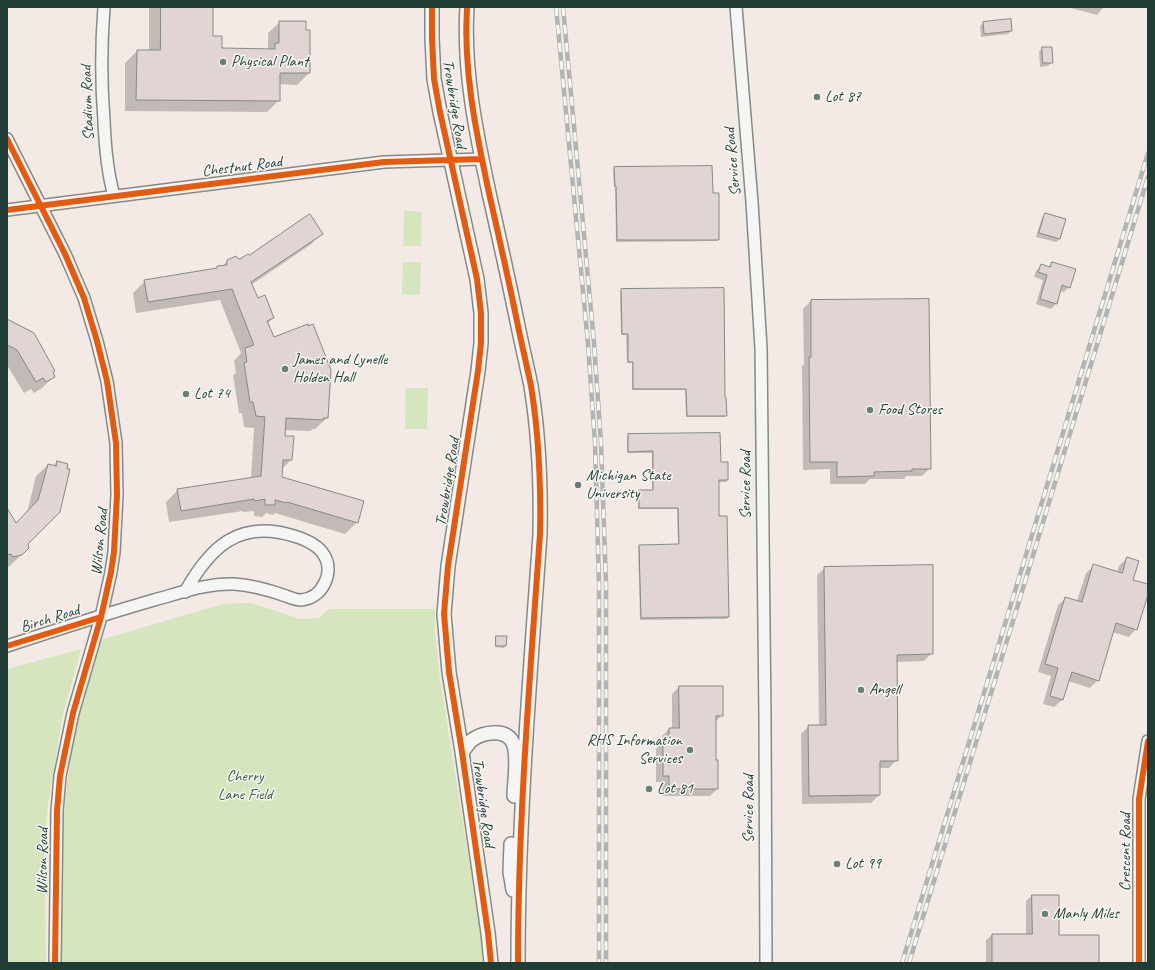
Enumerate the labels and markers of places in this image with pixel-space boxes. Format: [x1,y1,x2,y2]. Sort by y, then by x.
place label: Physical Plant [231,52,308,72]
marker: Physical Plant [218,57,228,67]
place label: Lot 87 [825,87,861,107]
marker: Lot 87 [812,92,822,102]
place label: James and Lynelle Holden Hall [293,350,388,388]
marker: James and Lynelle Holden Hall [280,364,290,374]
place label: Lot 74 [194,384,230,404]
marker: Lot 74 [181,389,191,399]
place label: Food Stores [878,400,942,420]
marker: Food Stores [865,405,875,415]
place label: Michigan State University [586,466,671,504]
marker: Michigan State University [573,480,583,490]
place label: Angell [869,680,900,700]
marker: Angell [856,685,866,695]
place label: RHS Information Services [587,731,682,769]
marker: RHS Information Services [685,745,695,755]
place label: Lot 81 [657,779,693,799]
marker: Lot 81 [644,784,654,794]
place label: Lot 99 [845,854,881,874]
marker: Lot 99 [832,859,842,869]
place label: Manly Miles [1053,904,1119,924]
marker: Manly Miles [1040,909,1050,919]

